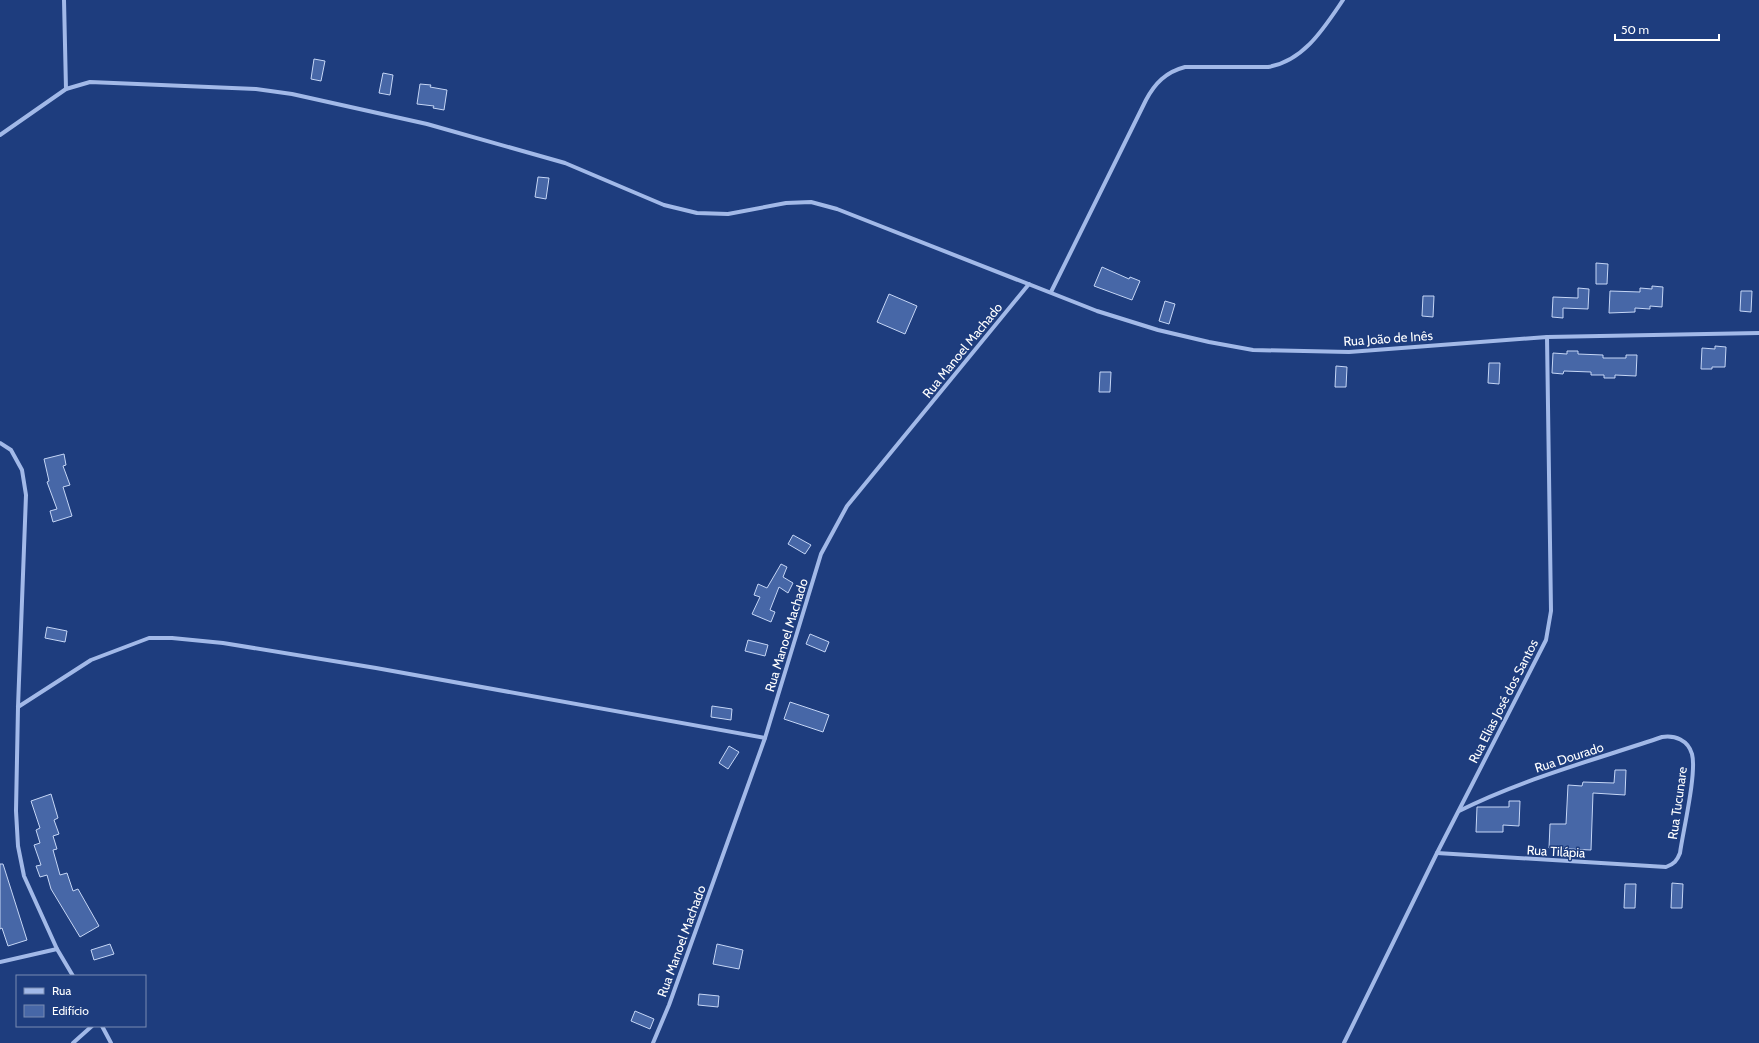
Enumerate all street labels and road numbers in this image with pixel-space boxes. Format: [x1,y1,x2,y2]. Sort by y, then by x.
street label: Rua Manoel Machado [919,299,1005,401]
street label: Rua João de Inês [1343,327,1434,349]
street label: Rua Manoel Machado [761,576,811,694]
street label: Rua Elias José dos Santos [1465,636,1542,766]
street label: Rua Dourado [1532,738,1606,776]
street label: Rua Tucunare [1664,765,1690,840]
street label: Rua Tilápia [1526,841,1587,861]
street label: Rua Manoel Machado [653,883,709,999]

